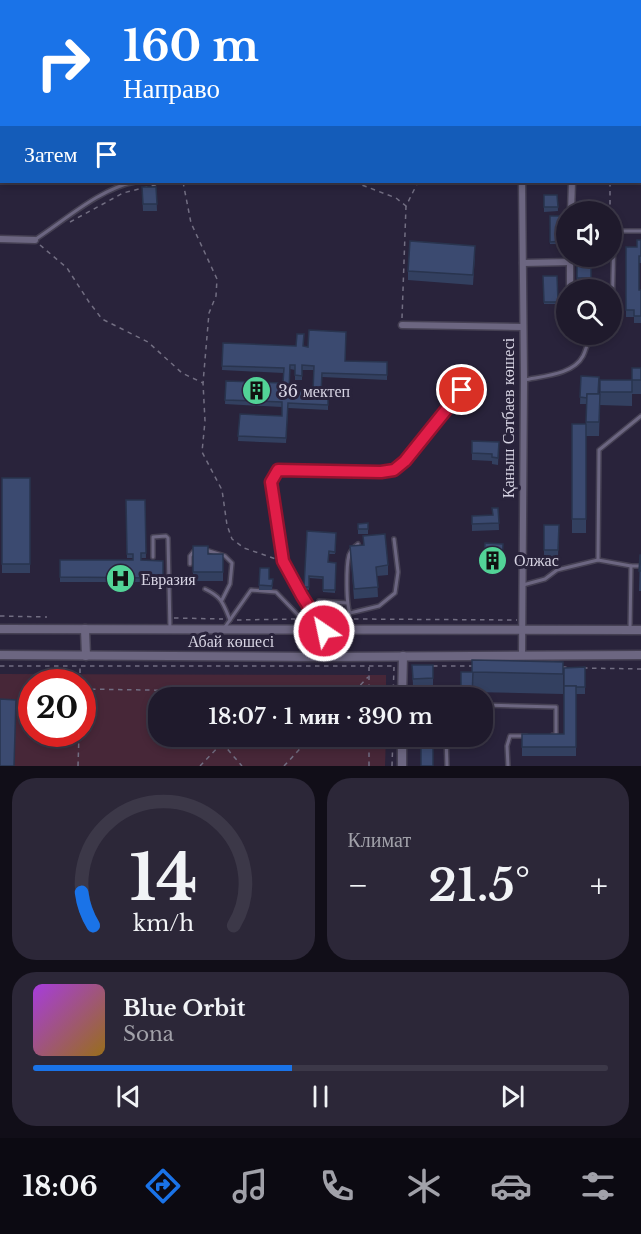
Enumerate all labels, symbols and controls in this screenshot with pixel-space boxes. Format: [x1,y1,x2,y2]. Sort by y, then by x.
text: 160 m [123,20,259,72]
icon: right [24,24,102,102]
text: Направо [123,72,220,105]
icon: arrive [90,138,123,171]
text: Затем [24,141,78,168]
map controls [556,201,622,345]
button: sound [556,201,622,267]
button: search [556,279,622,345]
street label: Қаныш Сәтбаев көшесі [498,337,518,498]
pin [436,364,487,415]
icon: arrive [445,373,478,406]
building icon: 36 мектеп [241,375,273,407]
place label: 36 мектеп [278,381,351,401]
building icon: Олжас [477,544,509,576]
place label: Олжас [514,550,559,570]
hospital icon: Евразия [104,563,136,595]
place label: Евразия [141,569,196,589]
position arrow [292,599,356,663]
street label: Абай көшесі [188,631,275,651]
speed limit sign: 20 [18,669,96,747]
text: 18:07 · 1 мин · 390 m [208,703,433,730]
text: Климат [348,828,411,852]
text: 14 [129,839,198,917]
text: 21.5° [428,857,530,913]
text: − [348,865,368,906]
text: + [590,865,608,906]
text: km/h [133,910,194,937]
text: Blue Orbit [123,995,245,1022]
text: Sona [123,1022,174,1046]
icon: previous [112,1080,145,1113]
icon: pause [304,1080,337,1113]
icon: next [496,1080,529,1113]
icon: directions [142,1165,184,1207]
icon: music [229,1165,271,1207]
icon: phone [316,1165,358,1207]
icon: climate [403,1165,445,1207]
icon: car [490,1165,532,1207]
icon: filters [577,1165,619,1207]
text: 18:06 [22,1170,98,1203]

